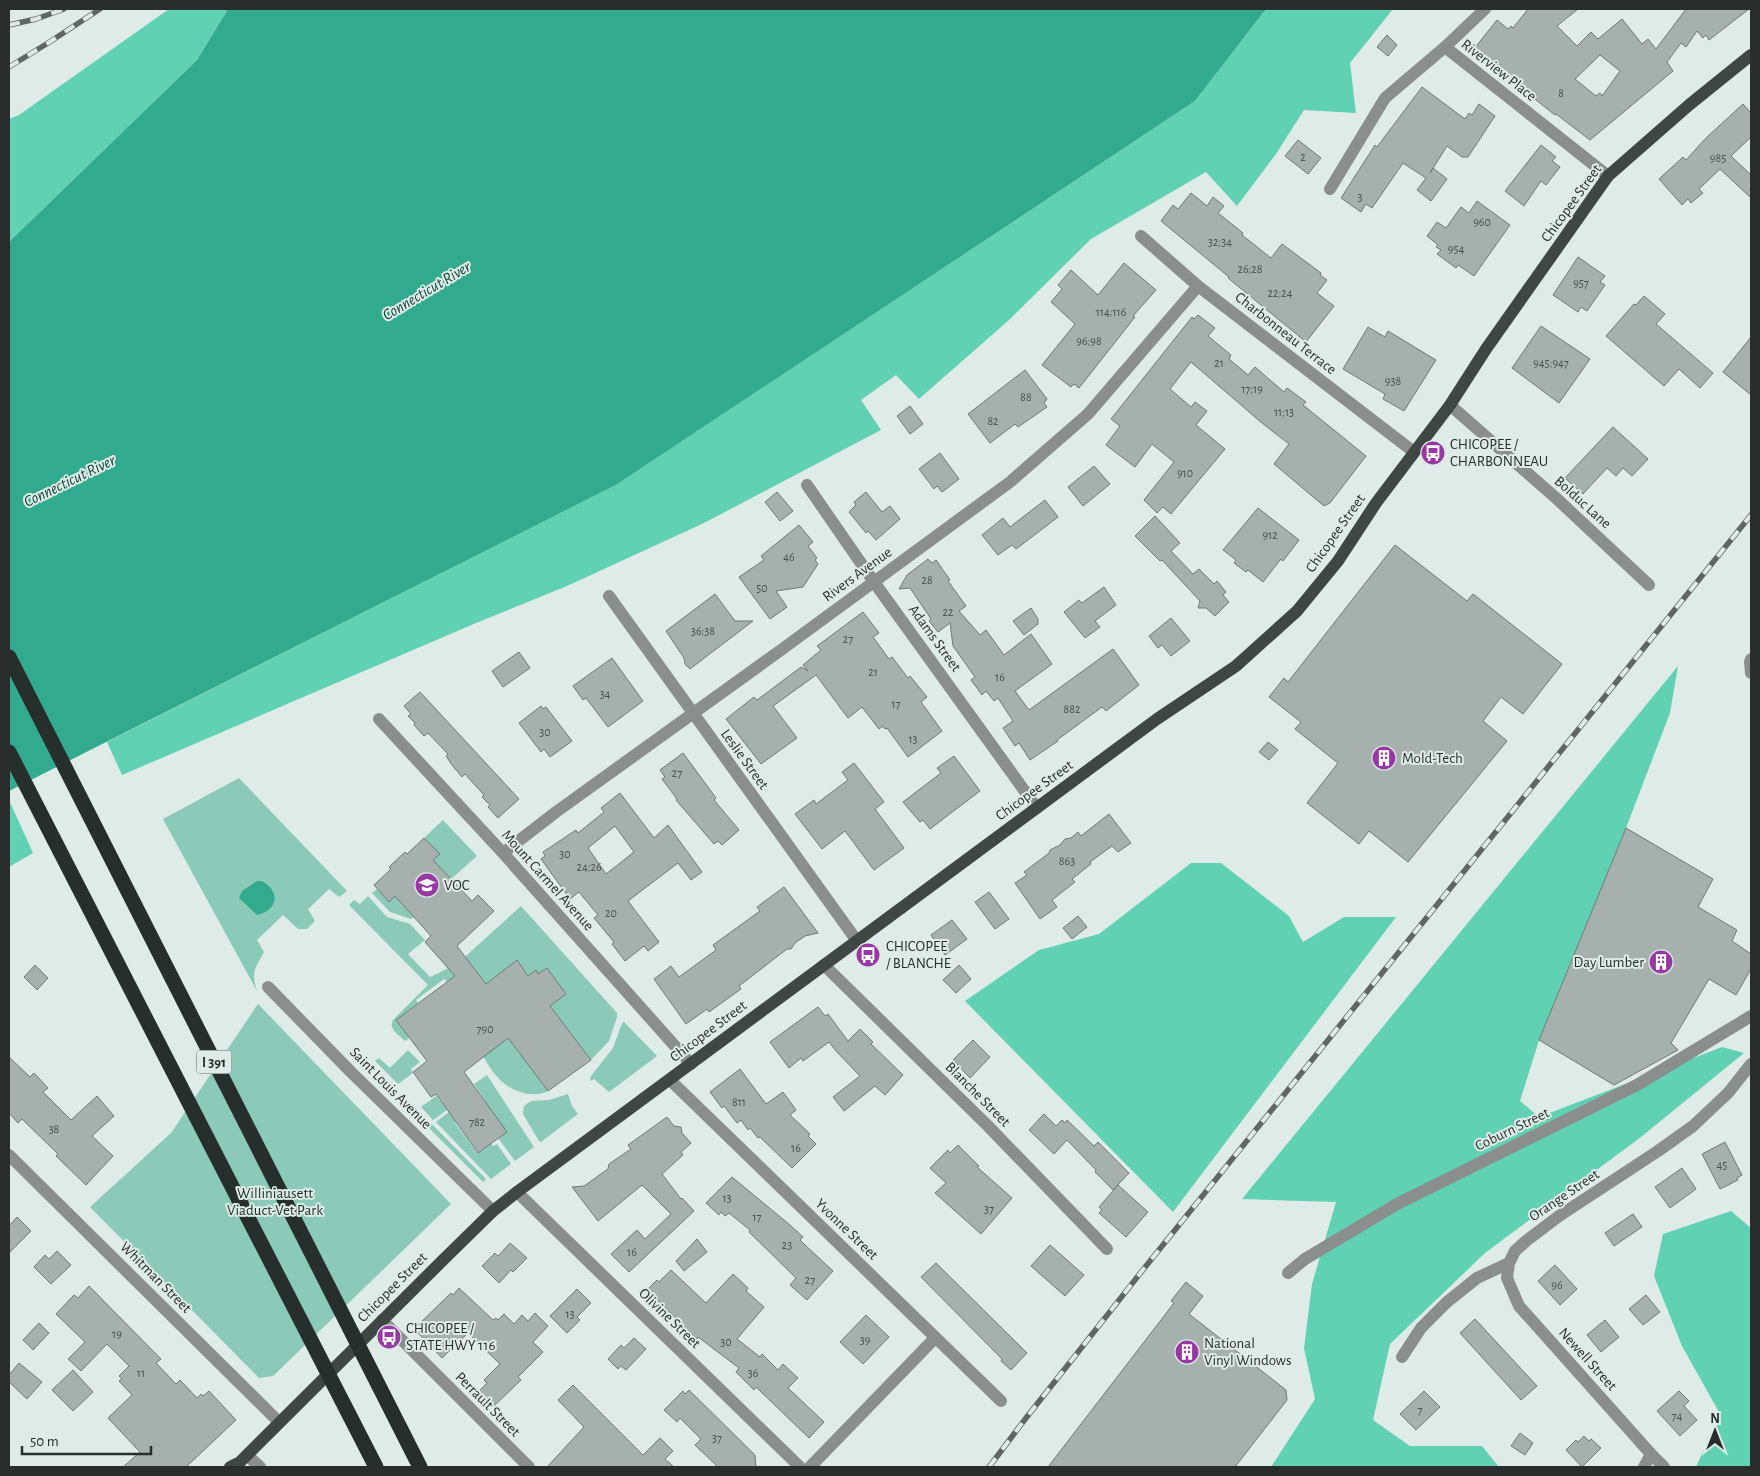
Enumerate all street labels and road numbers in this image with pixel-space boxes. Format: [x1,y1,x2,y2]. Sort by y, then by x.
street label: Riverview Place [1458,37,1539,104]
street label: Chicopee Street [1538,162,1605,245]
street label: Charbonneau Terrace [1232,289,1339,377]
street label: Bolduc Lane [1552,473,1614,532]
street label: Chicopee Street [1303,491,1368,575]
street label: Rivers Avenue [820,544,895,604]
street label: Adams Street [906,602,964,675]
street label: Leslie Street [718,726,772,792]
street label: Chicopee Street [993,757,1076,823]
street label: Mount Carmel Avenue [499,827,597,934]
street label: Chicopee Street [667,998,750,1065]
street label: Saint Louis Avenue [347,1045,434,1132]
road number: I 391 [196,1050,232,1074]
street label: Blanche Street [942,1059,1013,1130]
street label: Coburn Street [1473,1105,1552,1154]
street label: Orange Street [1527,1167,1602,1224]
street label: Yvonne Street [812,1196,881,1263]
street label: Whitman Street [117,1239,194,1316]
street label: Chicopee Street [355,1250,430,1325]
street label: Olivine Street [636,1285,704,1351]
street label: Newell Street [1556,1325,1620,1394]
street label: Perrault Street [452,1369,523,1440]

